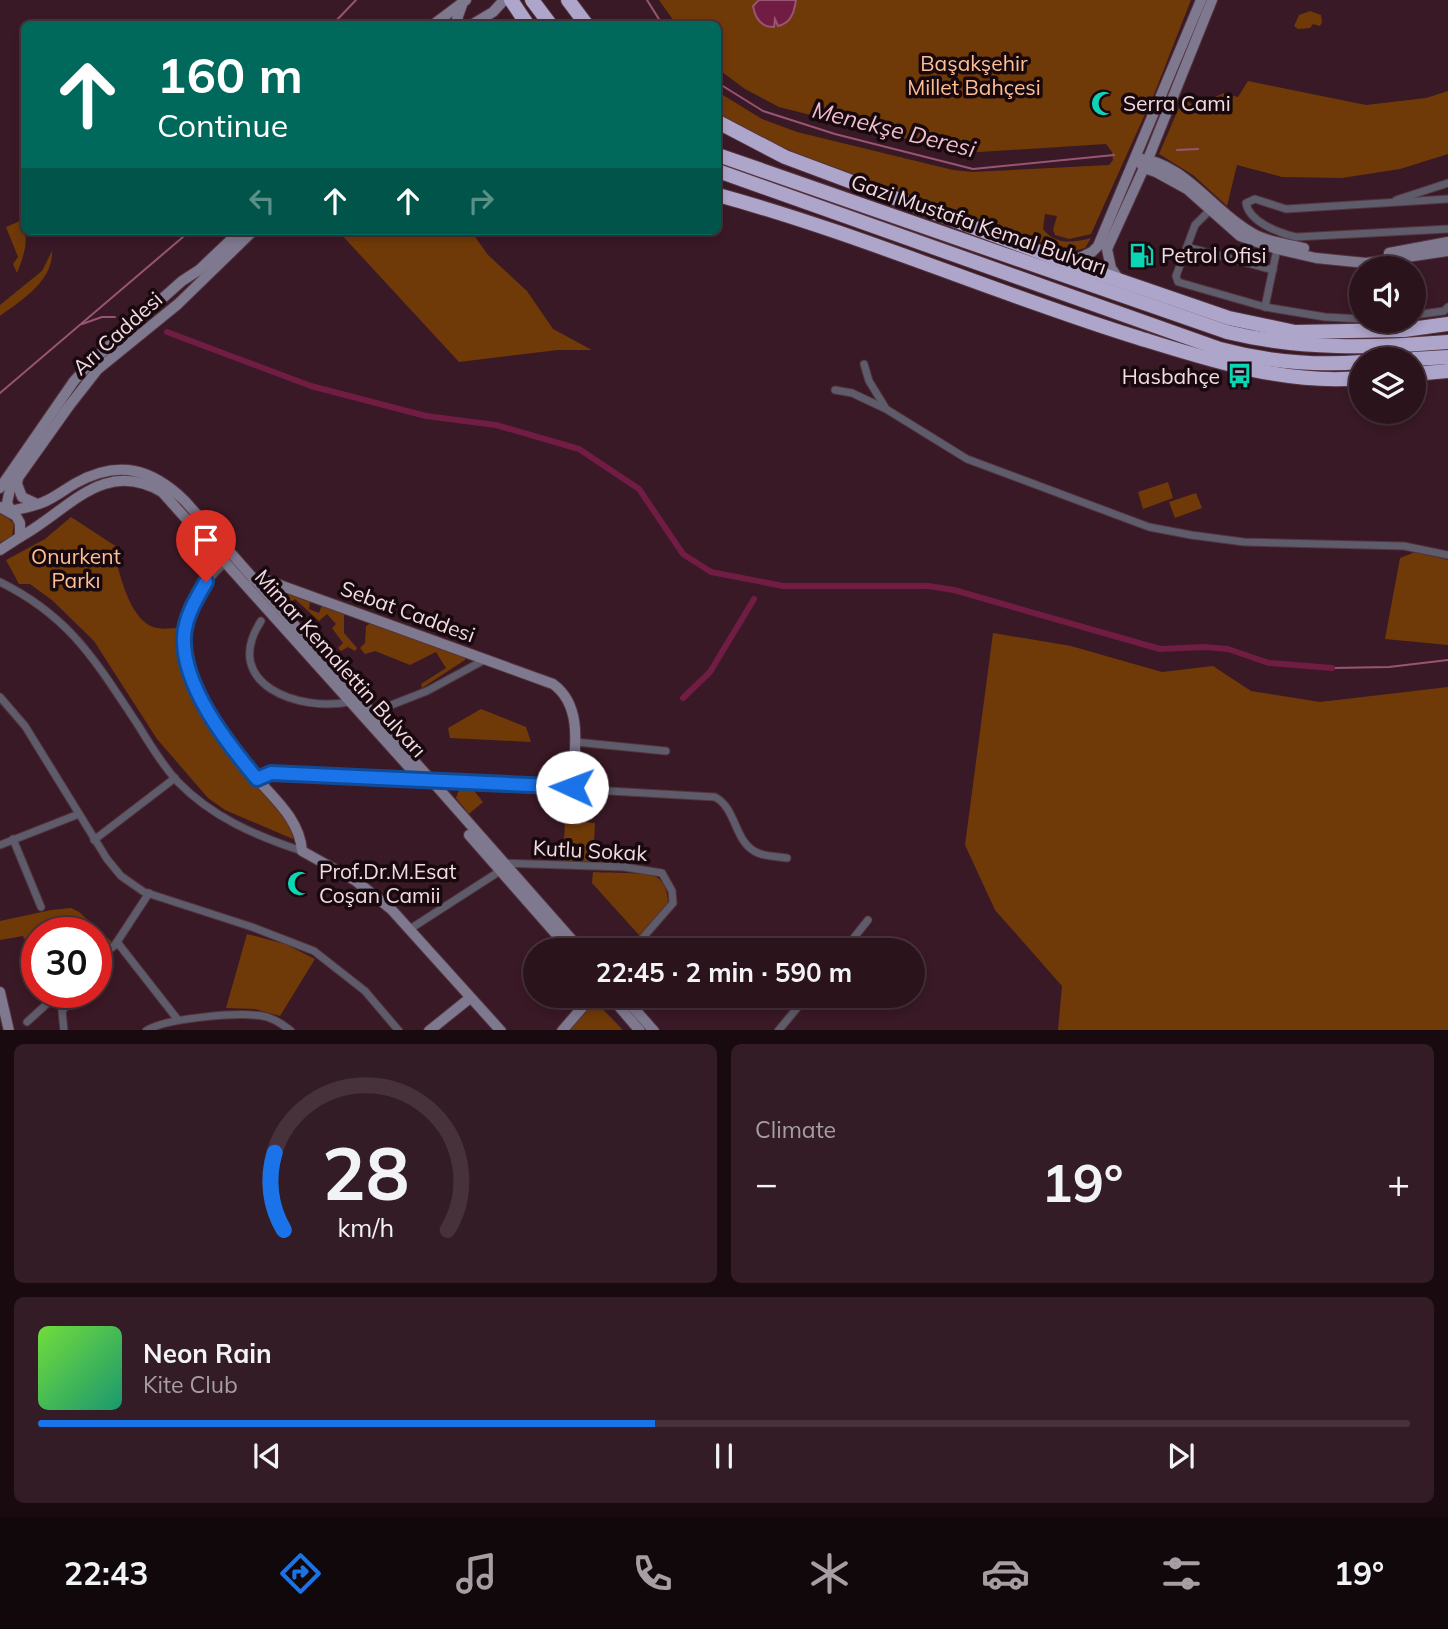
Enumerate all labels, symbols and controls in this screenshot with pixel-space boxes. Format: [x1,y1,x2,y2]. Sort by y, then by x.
text: 160 m [157,44,303,105]
icon: ahead [42,49,133,140]
park label: Başakşehir Millet Bahçesi [907,50,1041,100]
mosque icon: Serra Cami [1089,89,1117,117]
place label: Serra Cami [1123,90,1231,116]
water label: Menekşe Deresi [809,95,979,163]
text: Continue [157,105,288,145]
street label: Gazi Mustafa Kemal Bulvarı [848,168,1110,280]
icon: left [243,182,281,220]
icon: ahead [316,182,354,220]
icon: ahead [389,182,427,220]
icon: right [462,182,500,220]
fuel station icon: Petrol Ofisi [1127,241,1155,269]
place label: Petrol Ofisi [1161,242,1267,268]
map controls [1349,256,1426,424]
button: sound [1349,256,1426,333]
street label: Arı Caddesi [67,286,167,380]
button: layers [1349,347,1426,424]
bus stop icon: Hasbahçe [1226,362,1254,390]
place label: Hasbahçe [1122,363,1220,389]
pin [176,510,236,582]
icon: arrive [187,521,225,559]
park label: Onurkent Parkı [31,543,121,593]
street label: Mimar Kemalettin Bulvarı [250,564,432,762]
street label: Sebat Caddesi [337,575,479,647]
position arrow [535,750,609,824]
street label: Kutlu Sokak [532,834,648,866]
place label: Prof.Dr.M.Esat Coşan Camii [319,858,456,908]
mosque icon: Prof.Dr.M.Esat Coşan Camii [285,869,313,897]
speed limit sign: 30 [21,917,112,1008]
text: 22:45 · 2 min · 590 m [596,956,852,989]
text: Climate [755,1115,836,1144]
text: 28 [322,1127,409,1218]
text: 19° [1041,1150,1124,1215]
text: − [755,1159,778,1207]
text: + [1387,1159,1410,1207]
text: km/h [337,1211,394,1242]
text: Neon Rain [143,1337,272,1370]
text: Kite Club [143,1370,238,1399]
icon: previous [248,1437,286,1475]
icon: pause [705,1437,743,1475]
icon: next [1162,1437,1200,1475]
icon: directions [276,1549,325,1598]
icon: music [452,1549,501,1598]
icon: phone [628,1549,677,1598]
icon: climate [805,1549,854,1598]
icon: car [981,1549,1030,1598]
icon: filters [1157,1549,1206,1598]
text: 22:43 [64,1553,148,1593]
text: 19° [1334,1553,1384,1593]

